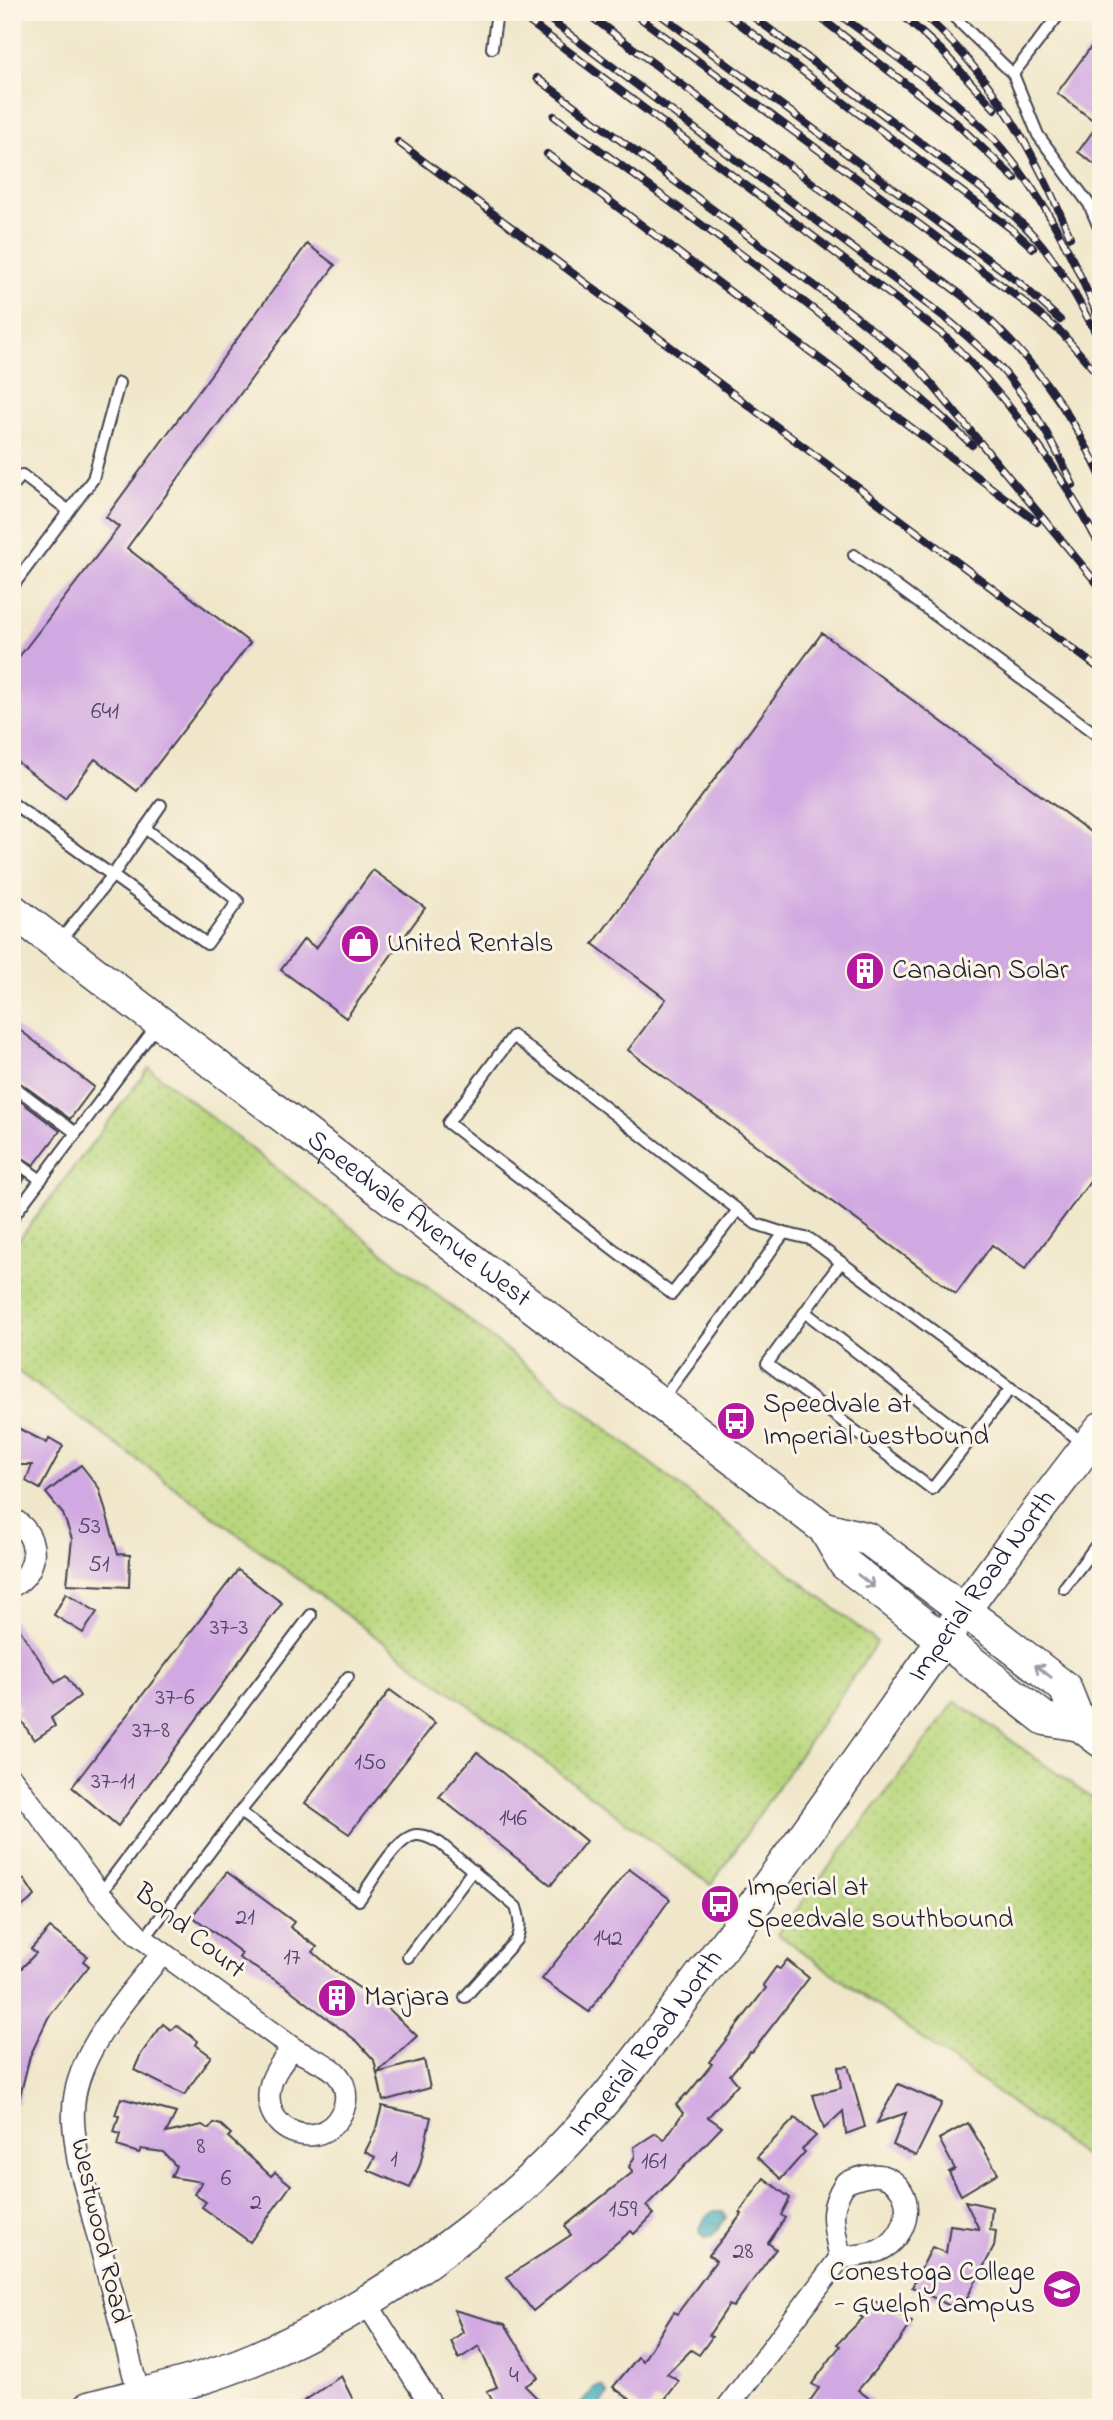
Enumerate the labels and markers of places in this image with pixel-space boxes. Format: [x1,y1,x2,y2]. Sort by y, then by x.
shop icon: United Rentals [339,923,381,965]
place label: United Rentals [387,924,554,965]
building icon: Canadian Solar [844,950,886,992]
place label: Canadian Solar [892,951,1069,992]
place label: Speedvale at Imperial westbound [763,1385,989,1458]
bus stop icon: Speedvale at Imperial westbound [715,1400,757,1442]
place label: Imperial at Speedvale southbound [747,1868,1014,1941]
bus stop icon: Imperial at Speedvale southbound [699,1883,741,1925]
building icon: Marjara [316,1977,358,2019]
place label: Marjara [364,1978,449,2019]
place label: Conestoga College - Guelph Campus [830,2253,1035,2326]
school or university icon: Conestoga College - Guelph Campus [1041,2268,1083,2310]

